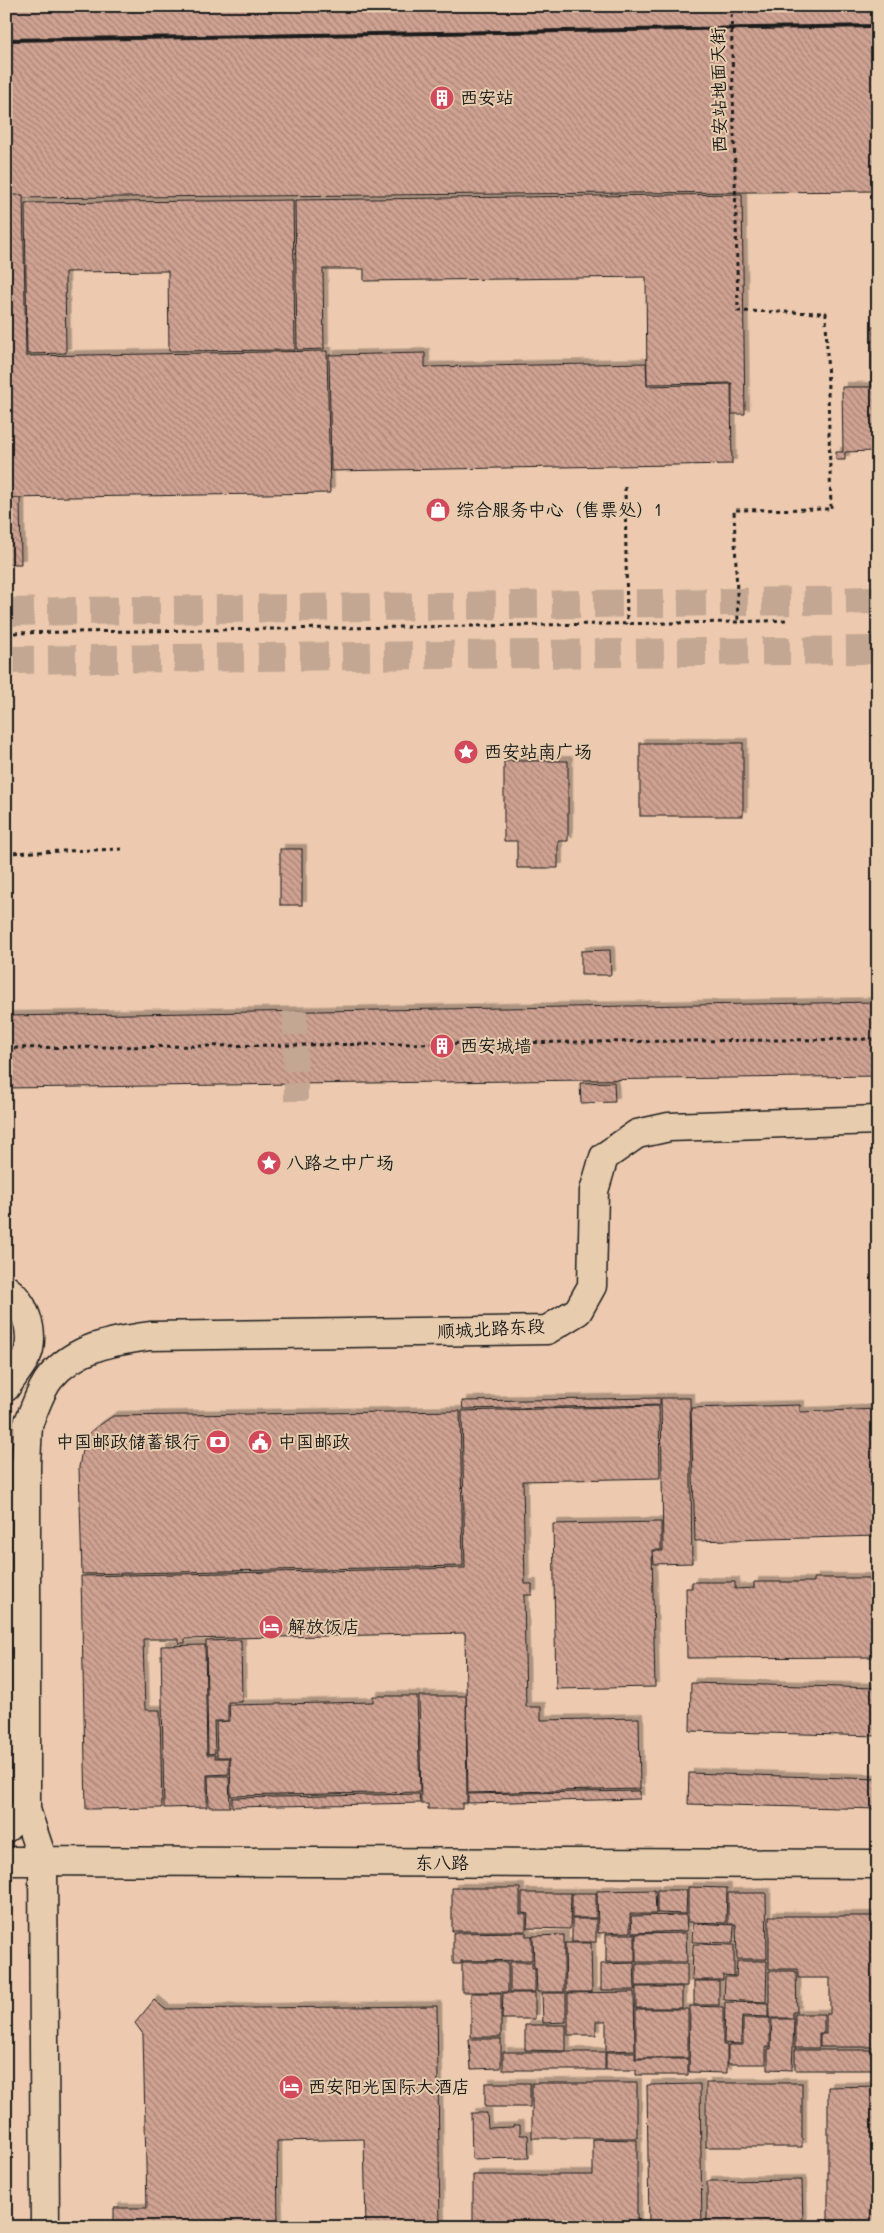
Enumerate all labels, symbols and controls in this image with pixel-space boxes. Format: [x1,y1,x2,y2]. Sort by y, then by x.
street label: 西安站地面天街 [705,27,731,153]
building icon: 西安站 [429,85,455,111]
place label: 西安站 [460,85,514,109]
shop icon: 综合服务中心（售票处）1 [425,497,451,523]
place label: 综合服务中心（售票处）1 [456,497,662,521]
place icon: 西安站南广场 [453,739,479,765]
place label: 西安站南广场 [484,739,592,763]
building icon: 西安城墙 [429,1033,455,1059]
place label: 西安城墙 [460,1033,532,1057]
place icon: 八路之中广场 [256,1150,282,1176]
place label: 八路之中广场 [286,1150,394,1174]
street label: 顺城北路东段 [436,1313,546,1343]
place label: 中国邮政储蓄银行 [56,1429,200,1453]
bank icon: 中国邮政储蓄银行 [205,1429,231,1455]
public building icon: 中国邮政 [247,1429,273,1455]
place label: 中国邮政 [278,1429,350,1453]
hotel icon: 解放饭店 [258,1614,284,1640]
place label: 解放饭店 [288,1614,360,1638]
street label: 东八路 [415,1850,469,1874]
hotel icon: 西安阳光国际大酒店 [278,2074,304,2100]
place label: 西安阳光国际大酒店 [308,2074,470,2098]

